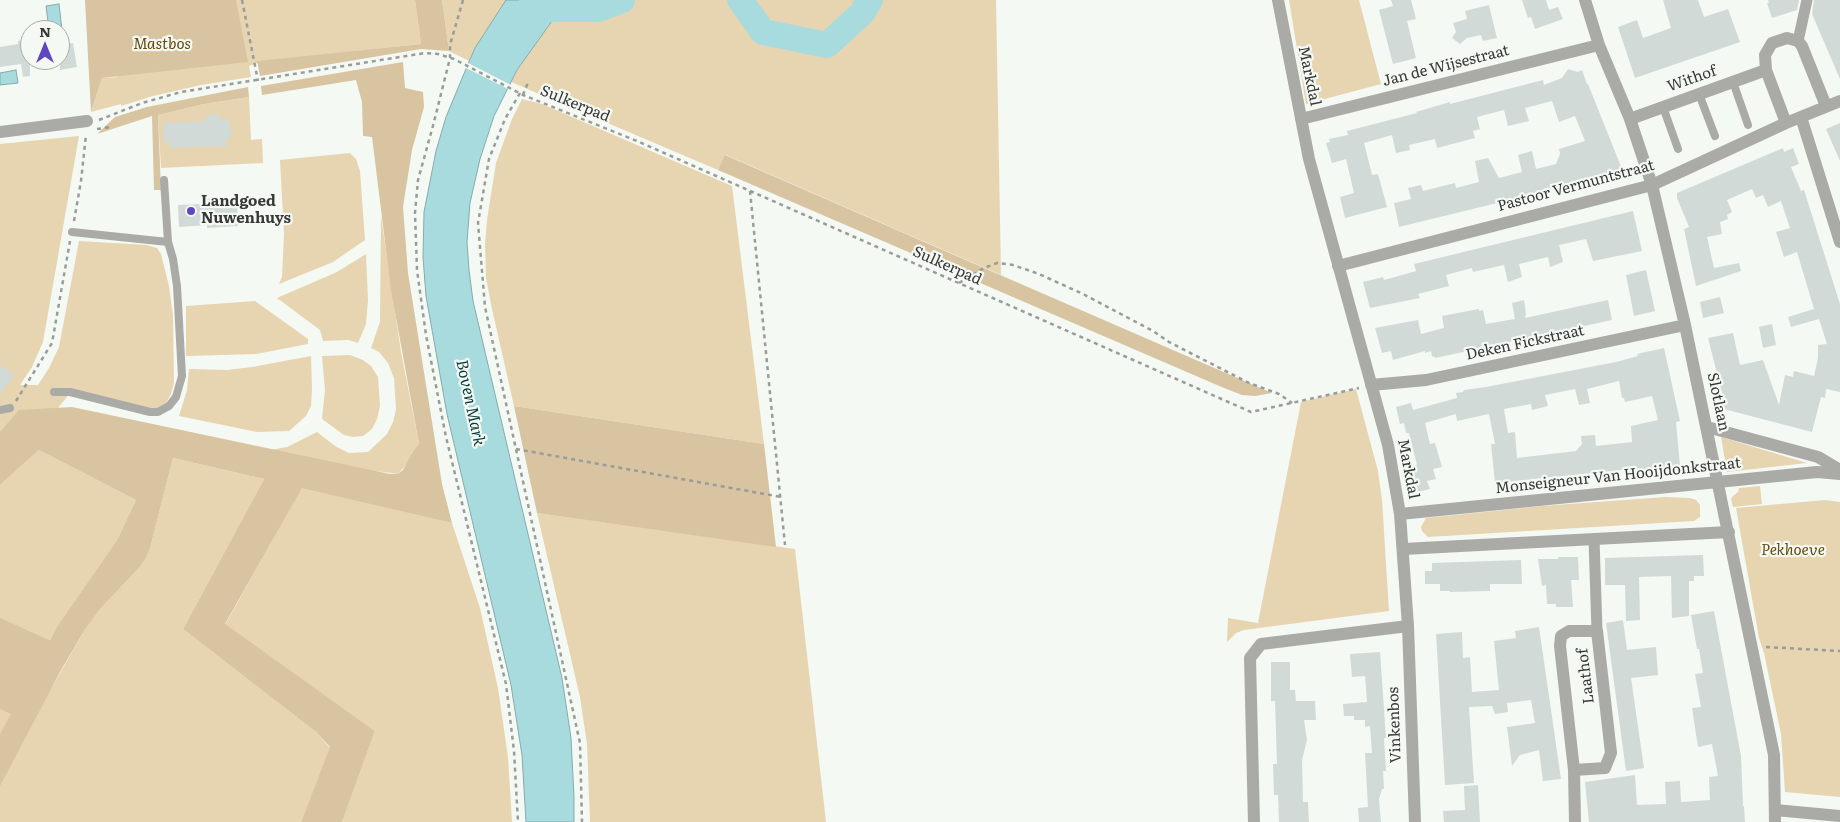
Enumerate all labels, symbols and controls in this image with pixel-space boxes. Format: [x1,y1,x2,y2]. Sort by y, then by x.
north arrow [20,20,70,70]
text: N [39,21,51,41]
park label: Mastbos [133,36,191,54]
street label: Jan de Wijsestraat [1381,42,1511,90]
street label: Markdal [1294,44,1324,108]
street label: Withof [1665,62,1719,96]
street label: Sulkerpad [538,82,612,126]
street label: Pastoor Vermuntstraat [1496,156,1656,216]
place label: Landgoed Nuwenhuys [201,193,291,228]
marker: Landgoed Nuwenhuys [185,205,197,217]
street label: Sulkerpad [910,243,984,289]
street label: Deken Fickstraat [1464,322,1586,364]
water label: Boven Mark [451,358,489,448]
street label: Slotlaan [1703,371,1733,433]
street label: Markdal [1393,437,1423,501]
street label: Monseigneur Van Hooijdonkstraat [1494,454,1742,498]
park label: Pekhoeve [1761,542,1825,560]
street label: Laathof [1574,647,1598,705]
street label: Vinkenbos [1385,687,1405,763]

